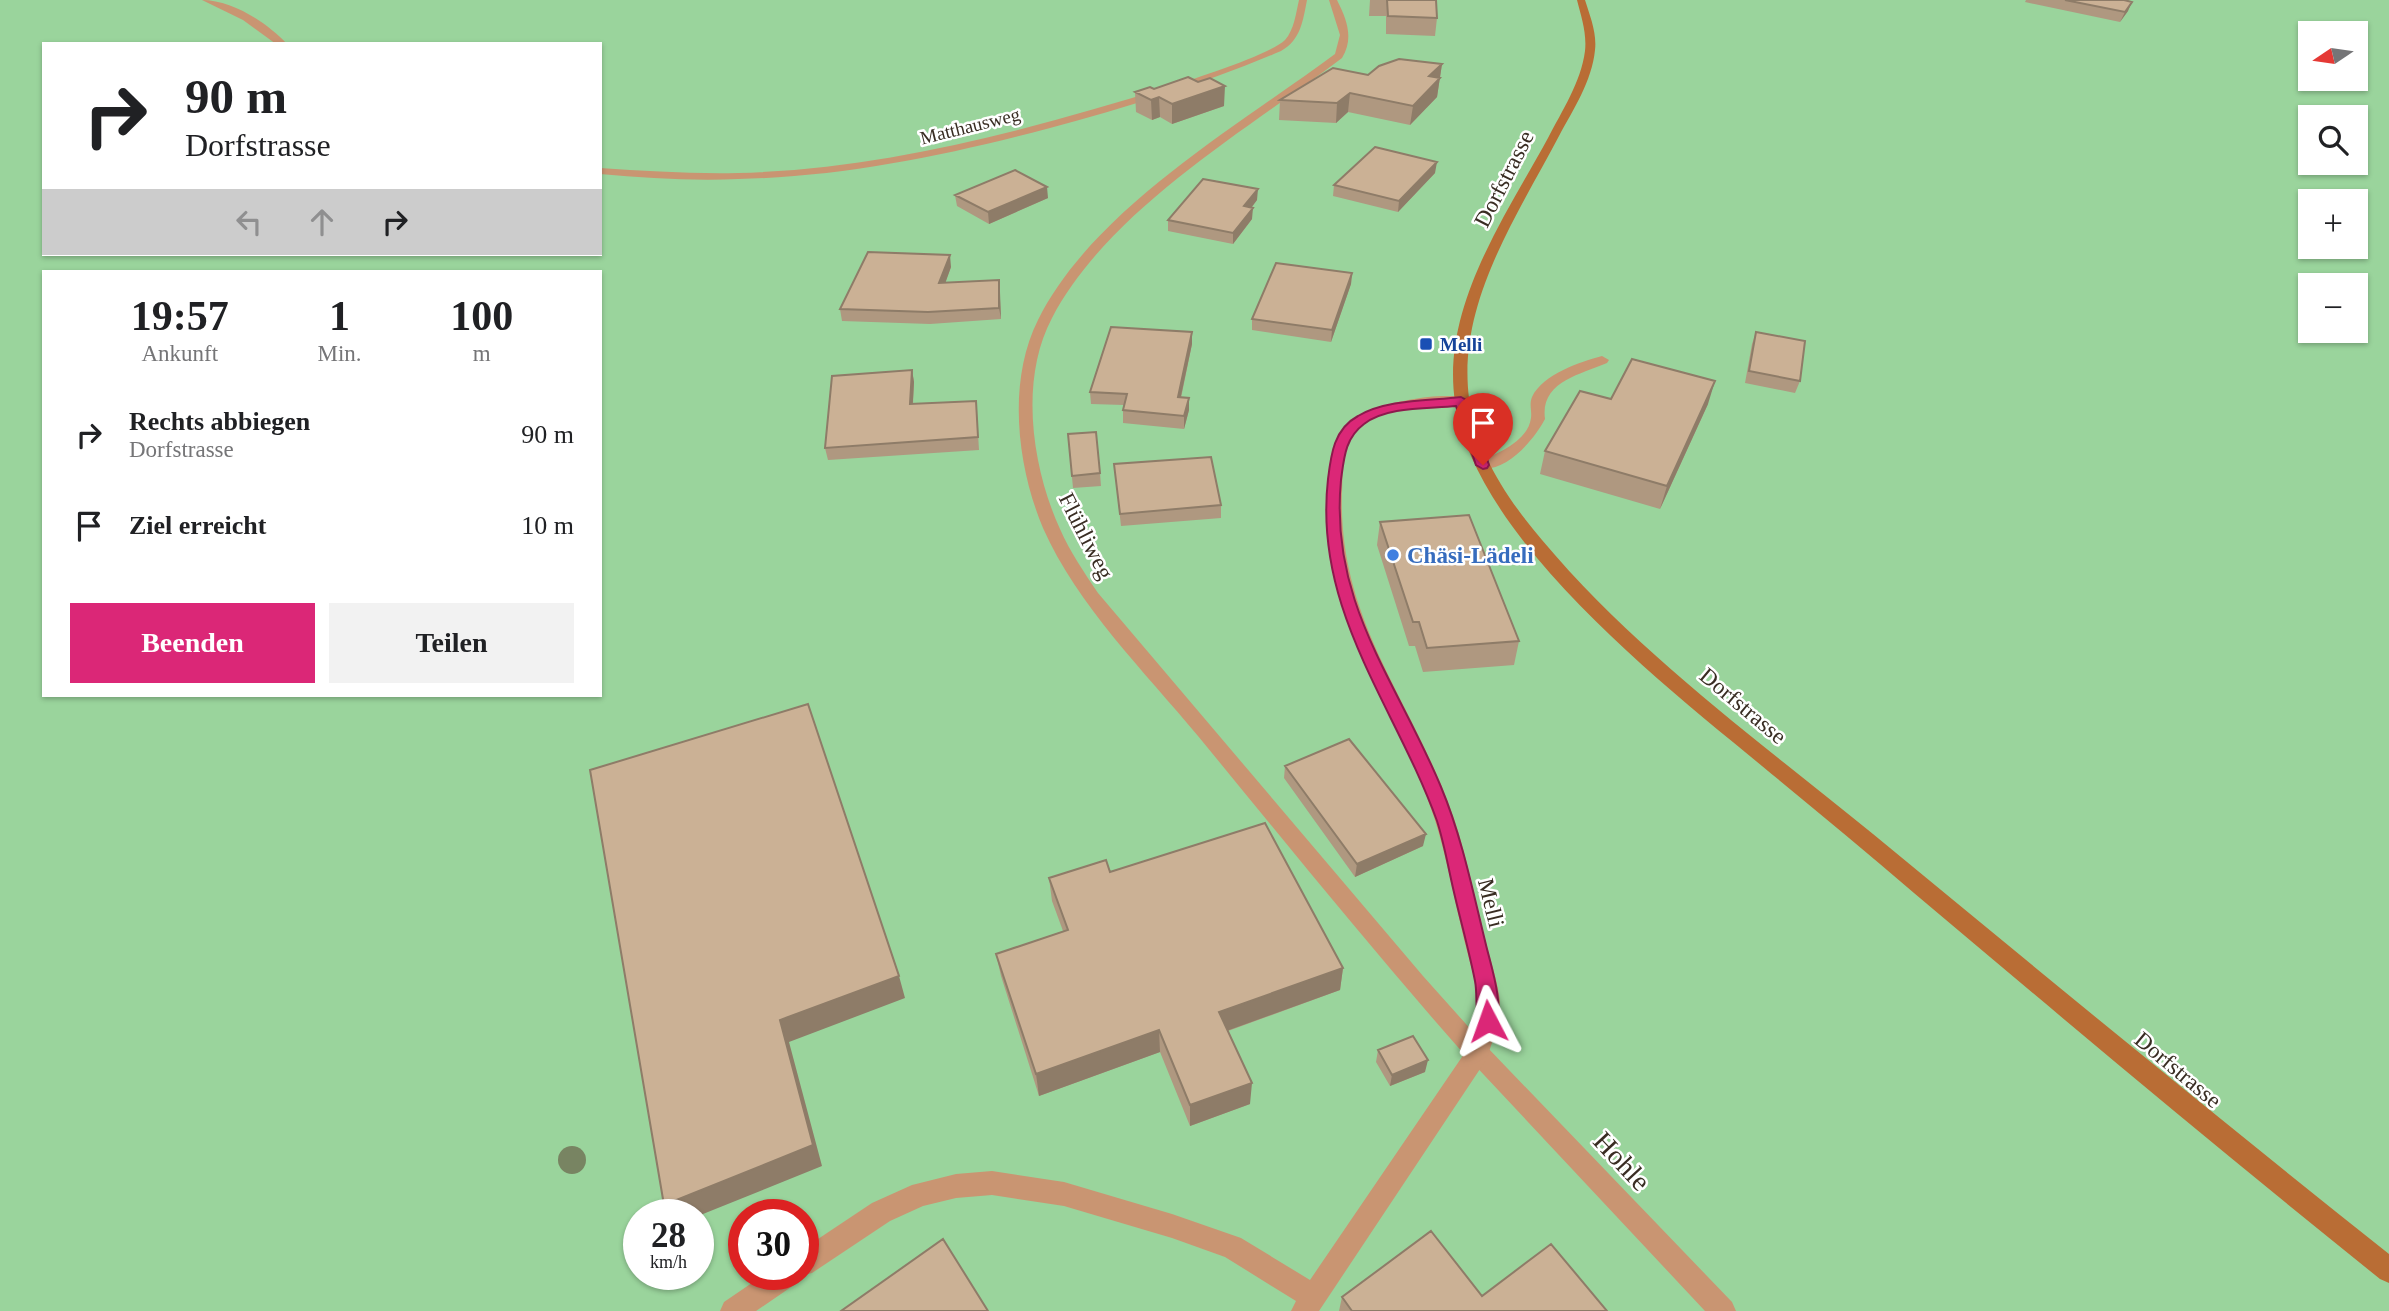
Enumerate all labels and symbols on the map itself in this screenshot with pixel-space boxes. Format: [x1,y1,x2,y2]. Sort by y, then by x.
north arrow [2298,21,2368,91]
street label: Matthausweg [918,103,1023,149]
street label: Dorfstrasse [1469,127,1539,231]
place label: Melli [1440,334,1482,355]
marker: Melli [1418,336,1434,352]
pin [1453,393,1513,465]
street label: Flühliweg [1054,489,1119,584]
place label: Chäsi-Lädeli [1407,543,1534,568]
marker: Chäsi-Lädeli [1385,547,1401,563]
street label: Dorfstrasse [1695,663,1791,749]
street label: Melli [1473,876,1509,930]
position arrow [1451,984,1525,1058]
street label: Dorfstrasse [2130,1027,2226,1113]
street label: Hohle [1587,1125,1657,1197]
speed limit sign: 30 [728,1199,819,1290]

